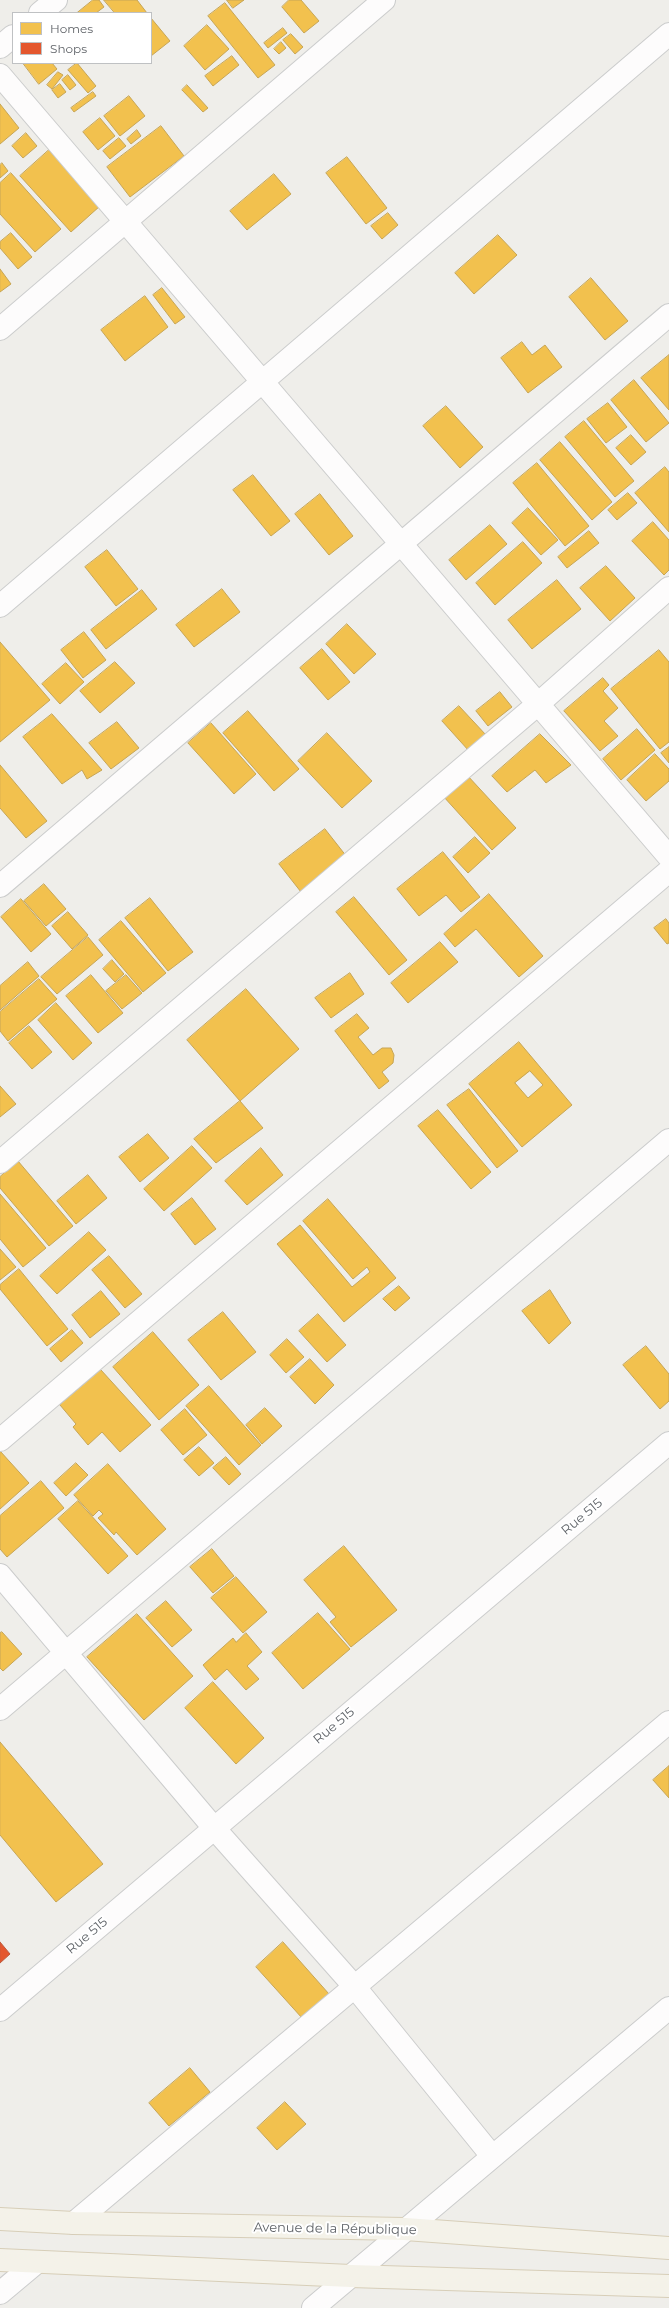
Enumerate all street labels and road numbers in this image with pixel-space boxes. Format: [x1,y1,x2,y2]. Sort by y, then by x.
street label: Rue 515 [558,1495,606,1539]
street label: Rue 515 [310,1704,358,1748]
street label: Rue 515 [63,1914,111,1958]
street label: Avenue de la République [253,2220,417,2238]

